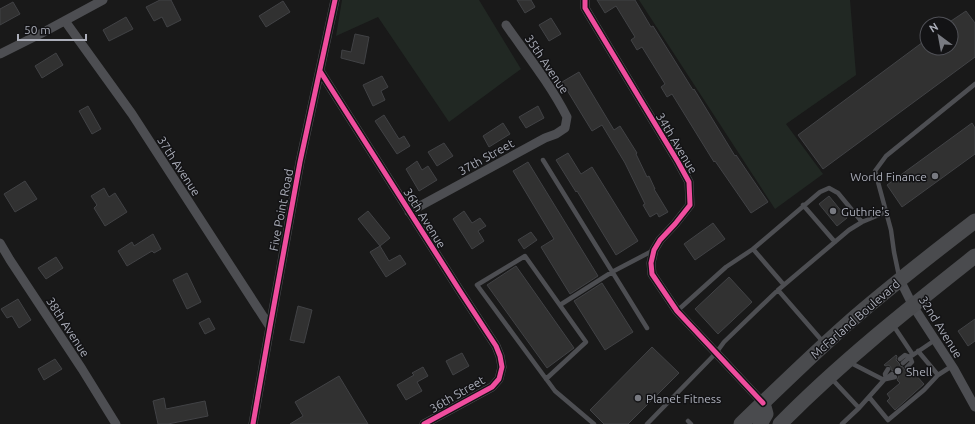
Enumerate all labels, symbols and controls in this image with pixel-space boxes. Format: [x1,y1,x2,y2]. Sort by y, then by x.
scale bar [18,16,86,42]
north arrow [919,16,959,56]
text: N [927,20,940,35]
text: 50 m [24,23,51,36]
street label: 35th Avenue [523,32,571,96]
street label: 34th Avenue [654,110,700,176]
street label: 37th Avenue [155,134,203,198]
street label: 37th Street [456,136,516,178]
street label: Five Point Road [267,168,295,252]
place label: World Finance [850,170,927,183]
marker: World Finance [930,171,940,181]
street label: 36th Avenue [401,186,449,250]
place label: Guthrie's [841,205,889,218]
marker: Guthrie's [828,206,838,216]
street label: McFarland Boulevard [808,277,902,361]
street label: 32nd Avenue [917,294,965,360]
street label: 38th Avenue [44,295,92,359]
place label: Shell [906,365,932,378]
marker: Shell [893,366,903,376]
street label: 36th Street [427,373,487,415]
place label: Planet Fitness [646,392,721,405]
marker: Planet Fitness [633,393,643,403]

